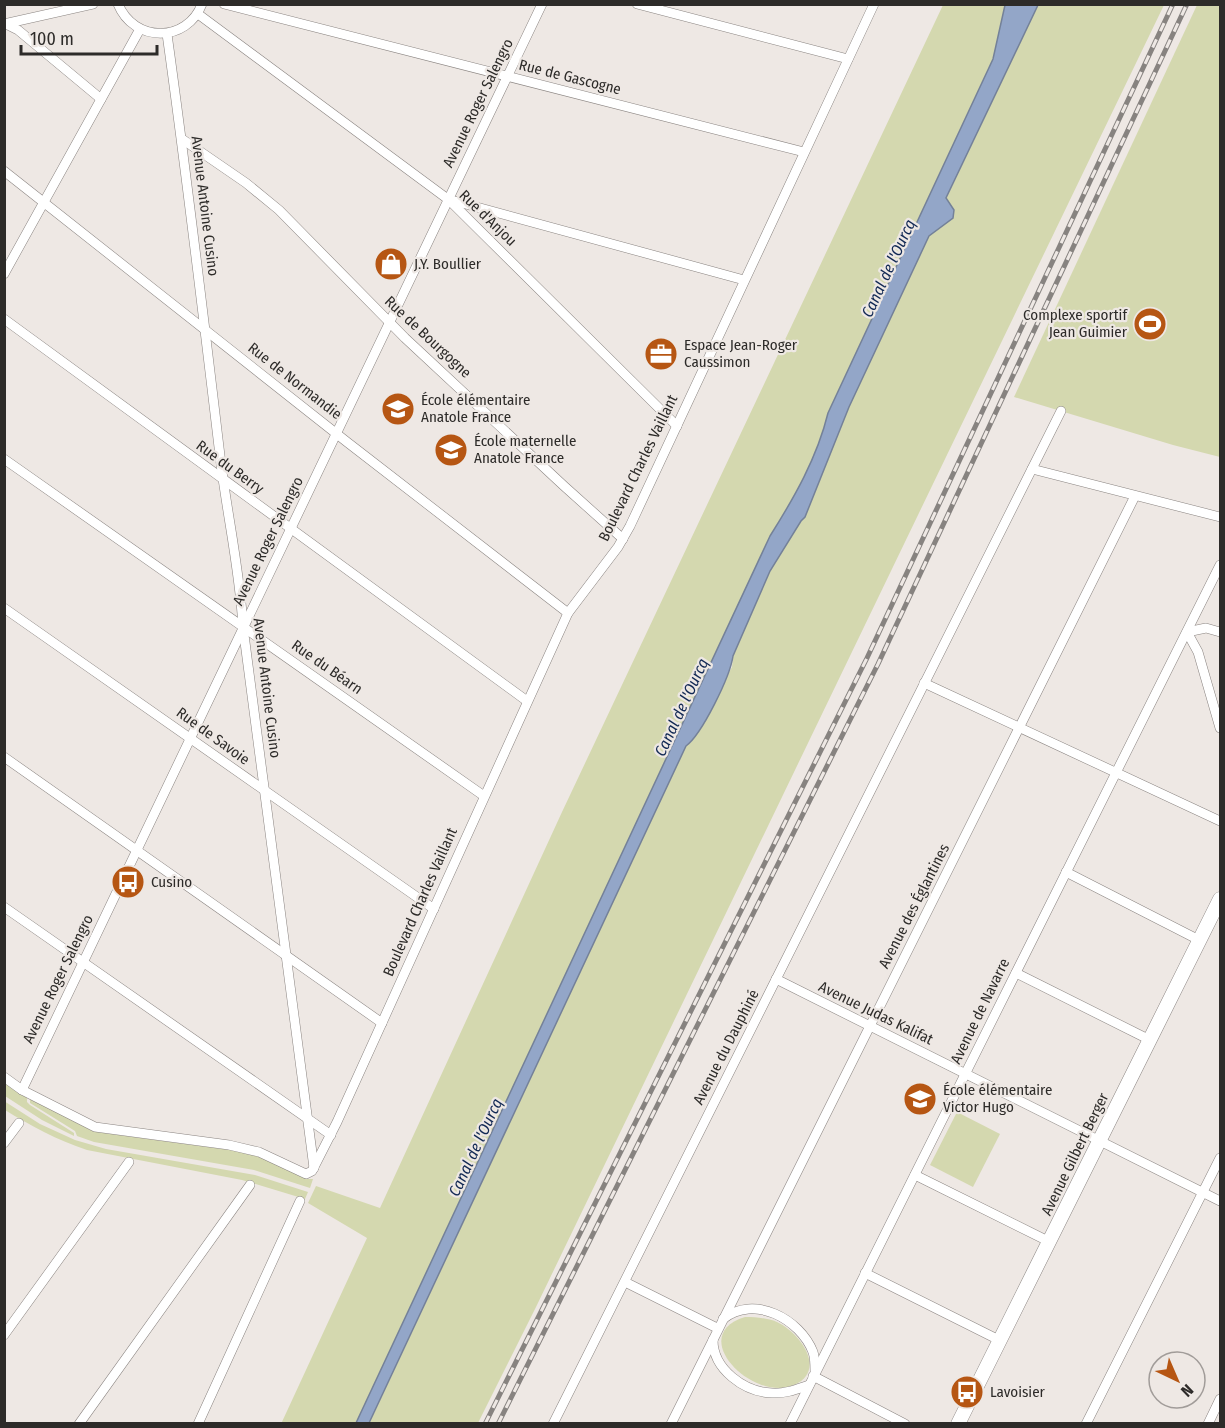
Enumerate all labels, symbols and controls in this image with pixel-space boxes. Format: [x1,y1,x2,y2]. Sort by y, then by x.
scale bar [21,18,158,56]
text: 100 m [30,28,74,50]
street label: Avenue Roger Salengro [439,36,517,170]
street label: Rue de Gascogne [517,56,623,98]
street label: Avenue Antoine Cusino [187,135,223,277]
street label: Rue d'Anjou [456,186,520,250]
water label: Canal de l'Ourcq [857,216,919,320]
shop icon: J.Y. Boullier [373,246,409,282]
place label: J.Y. Boullier [414,255,482,273]
street label: Rue de Bourgogne [381,292,475,382]
place label: Complexe sportif Jean Guimier [1023,306,1128,341]
sports icon: Complexe sportif Jean Guimier [1132,306,1168,342]
office icon: Espace Jean-Roger Caussimon [643,336,679,372]
place label: Espace Jean-Roger Caussimon [684,336,798,371]
street label: Rue de Normandie [244,339,346,423]
school or university icon: École élémentaire Anatole France [380,391,416,427]
place label: École élémentaire Anatole France [421,391,530,426]
street label: Boulevard Charles Vaillant [595,392,681,544]
school or university icon: École maternelle Anatole France [433,432,469,468]
place label: École maternelle Anatole France [474,432,576,467]
street label: Rue du Berry [193,436,268,498]
street label: Avenue Roger Salengro [229,474,307,608]
street label: Avenue Antoine Cusino [249,617,285,759]
street label: Rue du Béarn [288,636,366,698]
water label: Canal de l'Ourcq [650,655,712,759]
street label: Rue de Savoie [173,703,253,769]
street label: Boulevard Charles Vaillant [379,825,461,979]
street label: Avenue des Églantines [875,841,953,971]
bus stop icon: Cusino [110,864,146,900]
place label: Cusino [151,873,192,891]
street label: Avenue Roger Salengro [19,912,97,1046]
street label: Avenue de Navarre [947,955,1013,1067]
street label: Avenue Judas Kalifat [816,977,936,1049]
street label: Avenue du Dauphiné [689,986,763,1108]
school or university icon: École élémentaire Victor Hugo [902,1081,938,1117]
place label: École élémentaire Victor Hugo [943,1081,1052,1116]
street label: Avenue Gilbert Berger [1038,1089,1113,1218]
water label: Canal de l'Ourcq [444,1095,506,1199]
north arrow [1147,1350,1207,1410]
bus stop icon: Lavoisier [949,1374,985,1410]
text: N [1177,1380,1197,1401]
place label: Lavoisier [990,1383,1046,1401]

